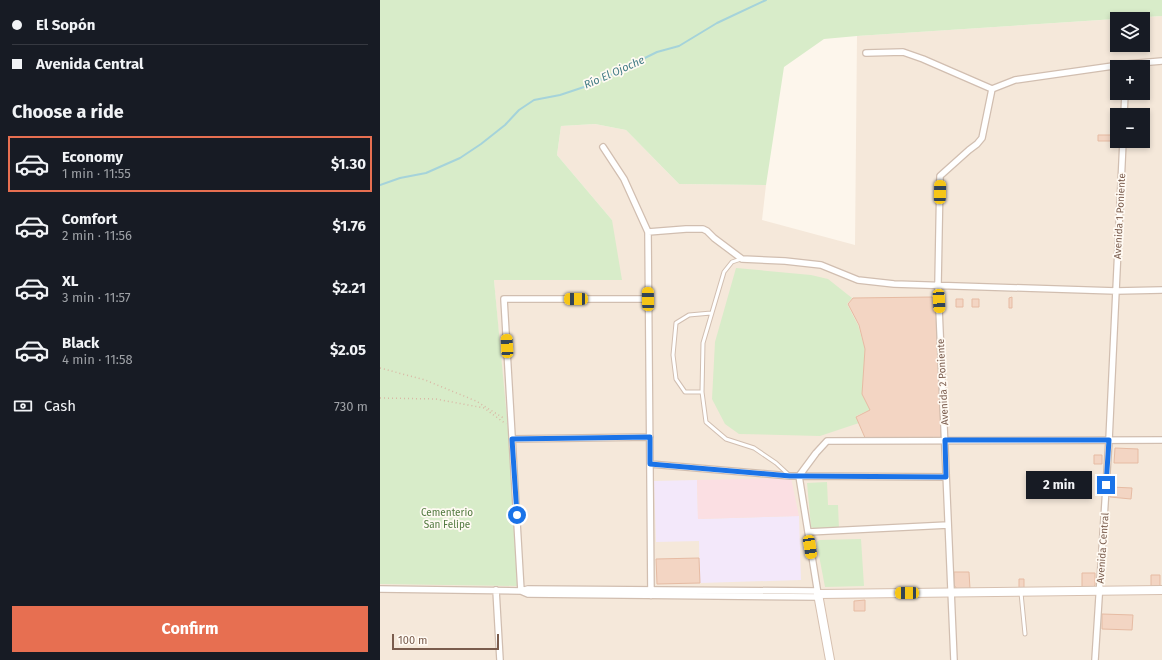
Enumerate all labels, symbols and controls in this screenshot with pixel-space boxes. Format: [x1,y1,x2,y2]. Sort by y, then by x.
map controls [1110,12,1150,148]
button: layers [1110,12,1150,52]
text: El Sopón [36,16,95,34]
water label: Río El Ojoche [582,53,647,92]
text: Avenida Central [36,55,143,73]
button: + [1110,60,1150,100]
text: Choose a ride [12,101,124,123]
button: − [1110,108,1150,148]
icon: car [14,146,50,182]
text: Economy [62,148,123,166]
text: $1.30 [331,155,366,173]
text: 1 min · 11:55 [62,166,131,181]
street label: Avenida 1 Poniente [1112,173,1128,259]
car [934,180,946,204]
icon: car [14,208,50,244]
text: Comfort [62,210,118,228]
text: $1.76 [333,217,366,235]
text: 2 min · 11:56 [62,228,132,243]
icon: car [14,270,50,306]
text: XL [62,272,78,290]
text: $2.21 [332,279,366,297]
car [642,287,654,311]
car [932,289,946,313]
text: 3 min · 11:57 [62,290,131,305]
car [564,293,588,305]
icon: car [14,332,50,368]
text: Black [62,334,99,352]
car [500,334,514,358]
street label: Avenida 2 Poniente [935,338,951,426]
text: $2.05 [330,341,366,359]
text: 4 min · 11:58 [62,352,133,367]
icon: cash [12,395,34,417]
text: Cash [44,397,76,415]
text: 730 m [334,399,368,414]
callout: 2 min [1026,471,1092,499]
route end [1097,476,1115,494]
text: 2 min [1043,477,1075,492]
route start [508,506,526,524]
park label: Cementerio San Felipe [421,507,473,531]
street label: Avenida Central [1095,512,1111,584]
car [802,534,818,560]
car [895,587,919,599]
button: Confirm [12,606,368,652]
scale bar [392,632,499,651]
text: 100 m [398,634,427,647]

